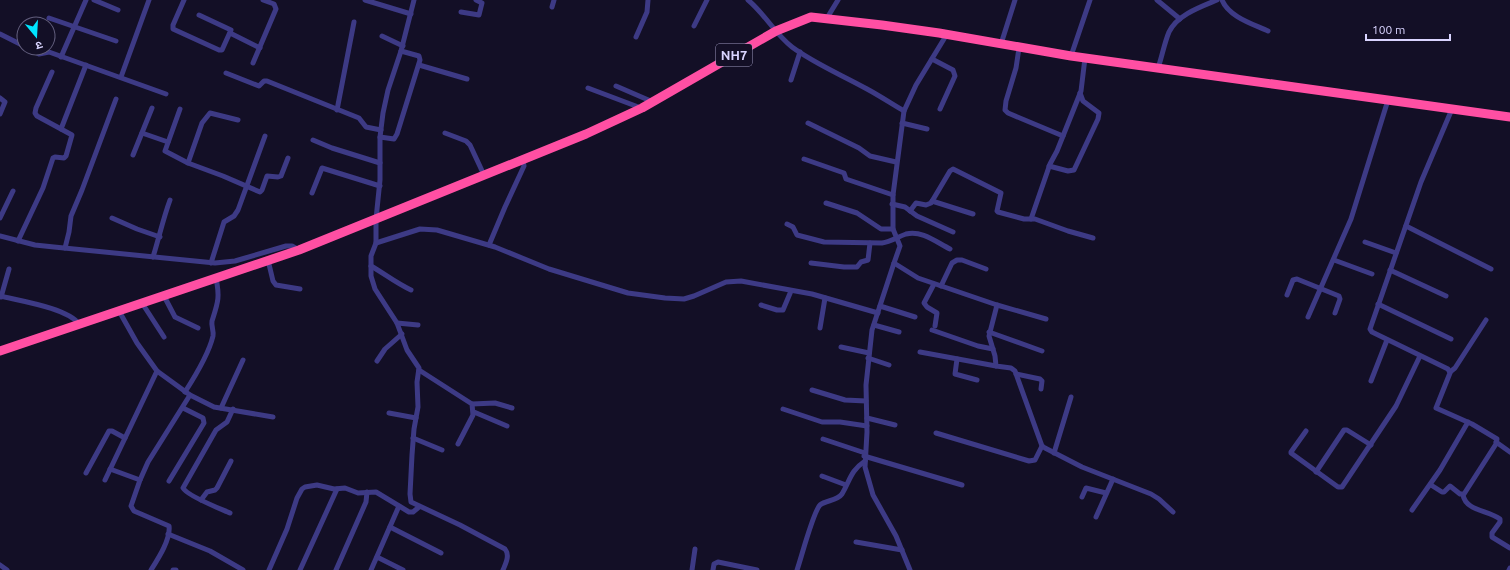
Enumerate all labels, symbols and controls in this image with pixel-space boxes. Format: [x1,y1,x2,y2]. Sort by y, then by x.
north arrow [16,16,56,56]
scale bar [1366,16,1450,42]
text: 100 m [1372,23,1405,36]
text: उ [34,39,44,52]
road number: NH7 [716,44,752,66]

